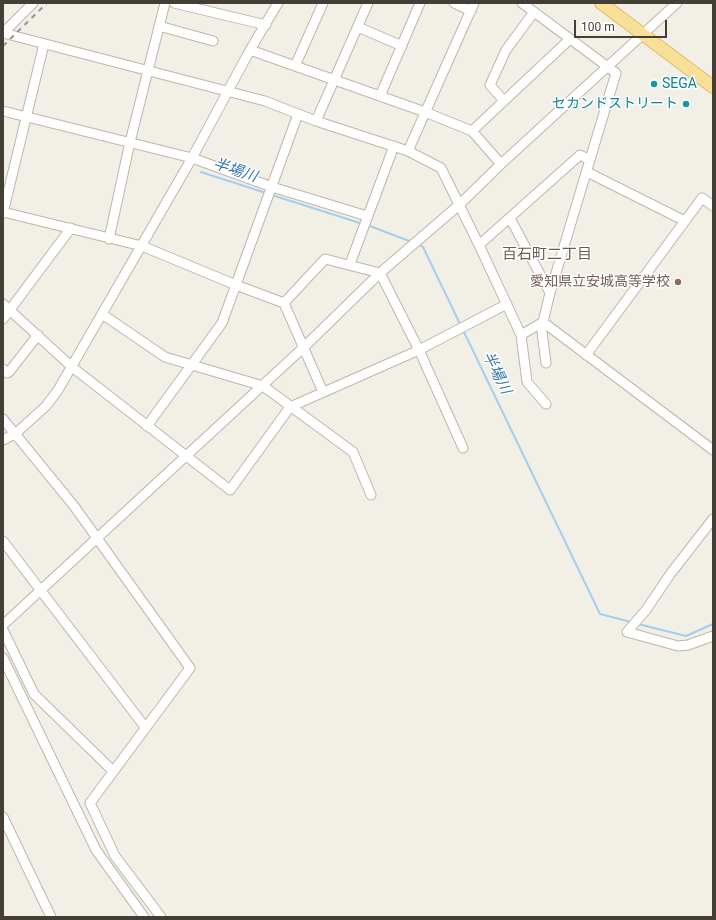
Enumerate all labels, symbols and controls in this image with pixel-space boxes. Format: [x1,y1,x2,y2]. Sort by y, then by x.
scale bar [576,12,669,38]
text: 100 m [581,20,615,34]
place label: SEGA [662,76,697,92]
marker: SEGA [649,79,659,89]
place label: セカンドストリート [552,96,678,112]
marker: セカンドストリート [681,99,691,109]
water label: 半場川 [211,155,259,187]
district label: 百石町二丁目 [502,246,592,264]
place label: 愛知県立安城高等学校 [530,274,670,290]
marker: 愛知県立安城高等学校 [673,277,683,287]
water label: 半場川 [478,349,514,397]

